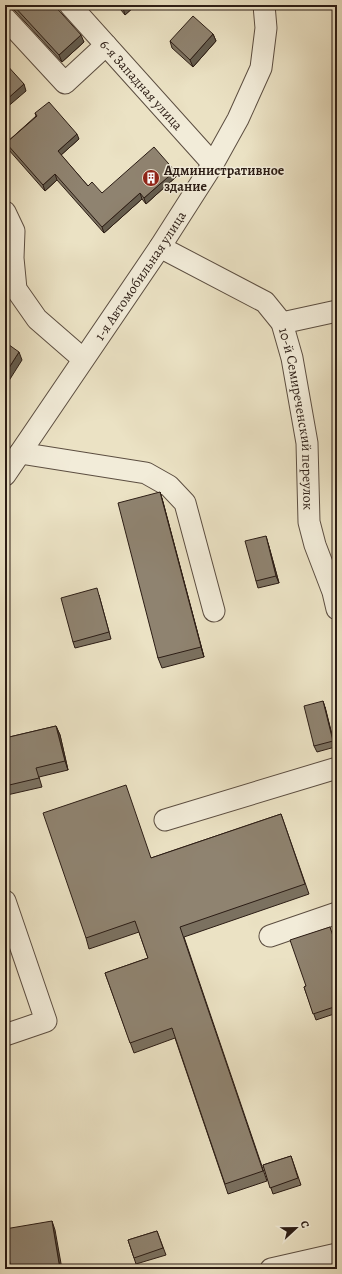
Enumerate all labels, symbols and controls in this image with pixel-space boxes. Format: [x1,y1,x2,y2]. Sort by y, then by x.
street label: 6-я Западная улица [96,35,188,135]
place label: Административное здание [163,161,285,196]
building icon: Административное здание [141,168,161,188]
street label: 1-я Автомобильная улица [90,206,191,344]
street label: 10-й Семиреченский переулок [274,325,318,510]
north arrow [276,1208,316,1248]
text: С [297,1218,313,1231]

